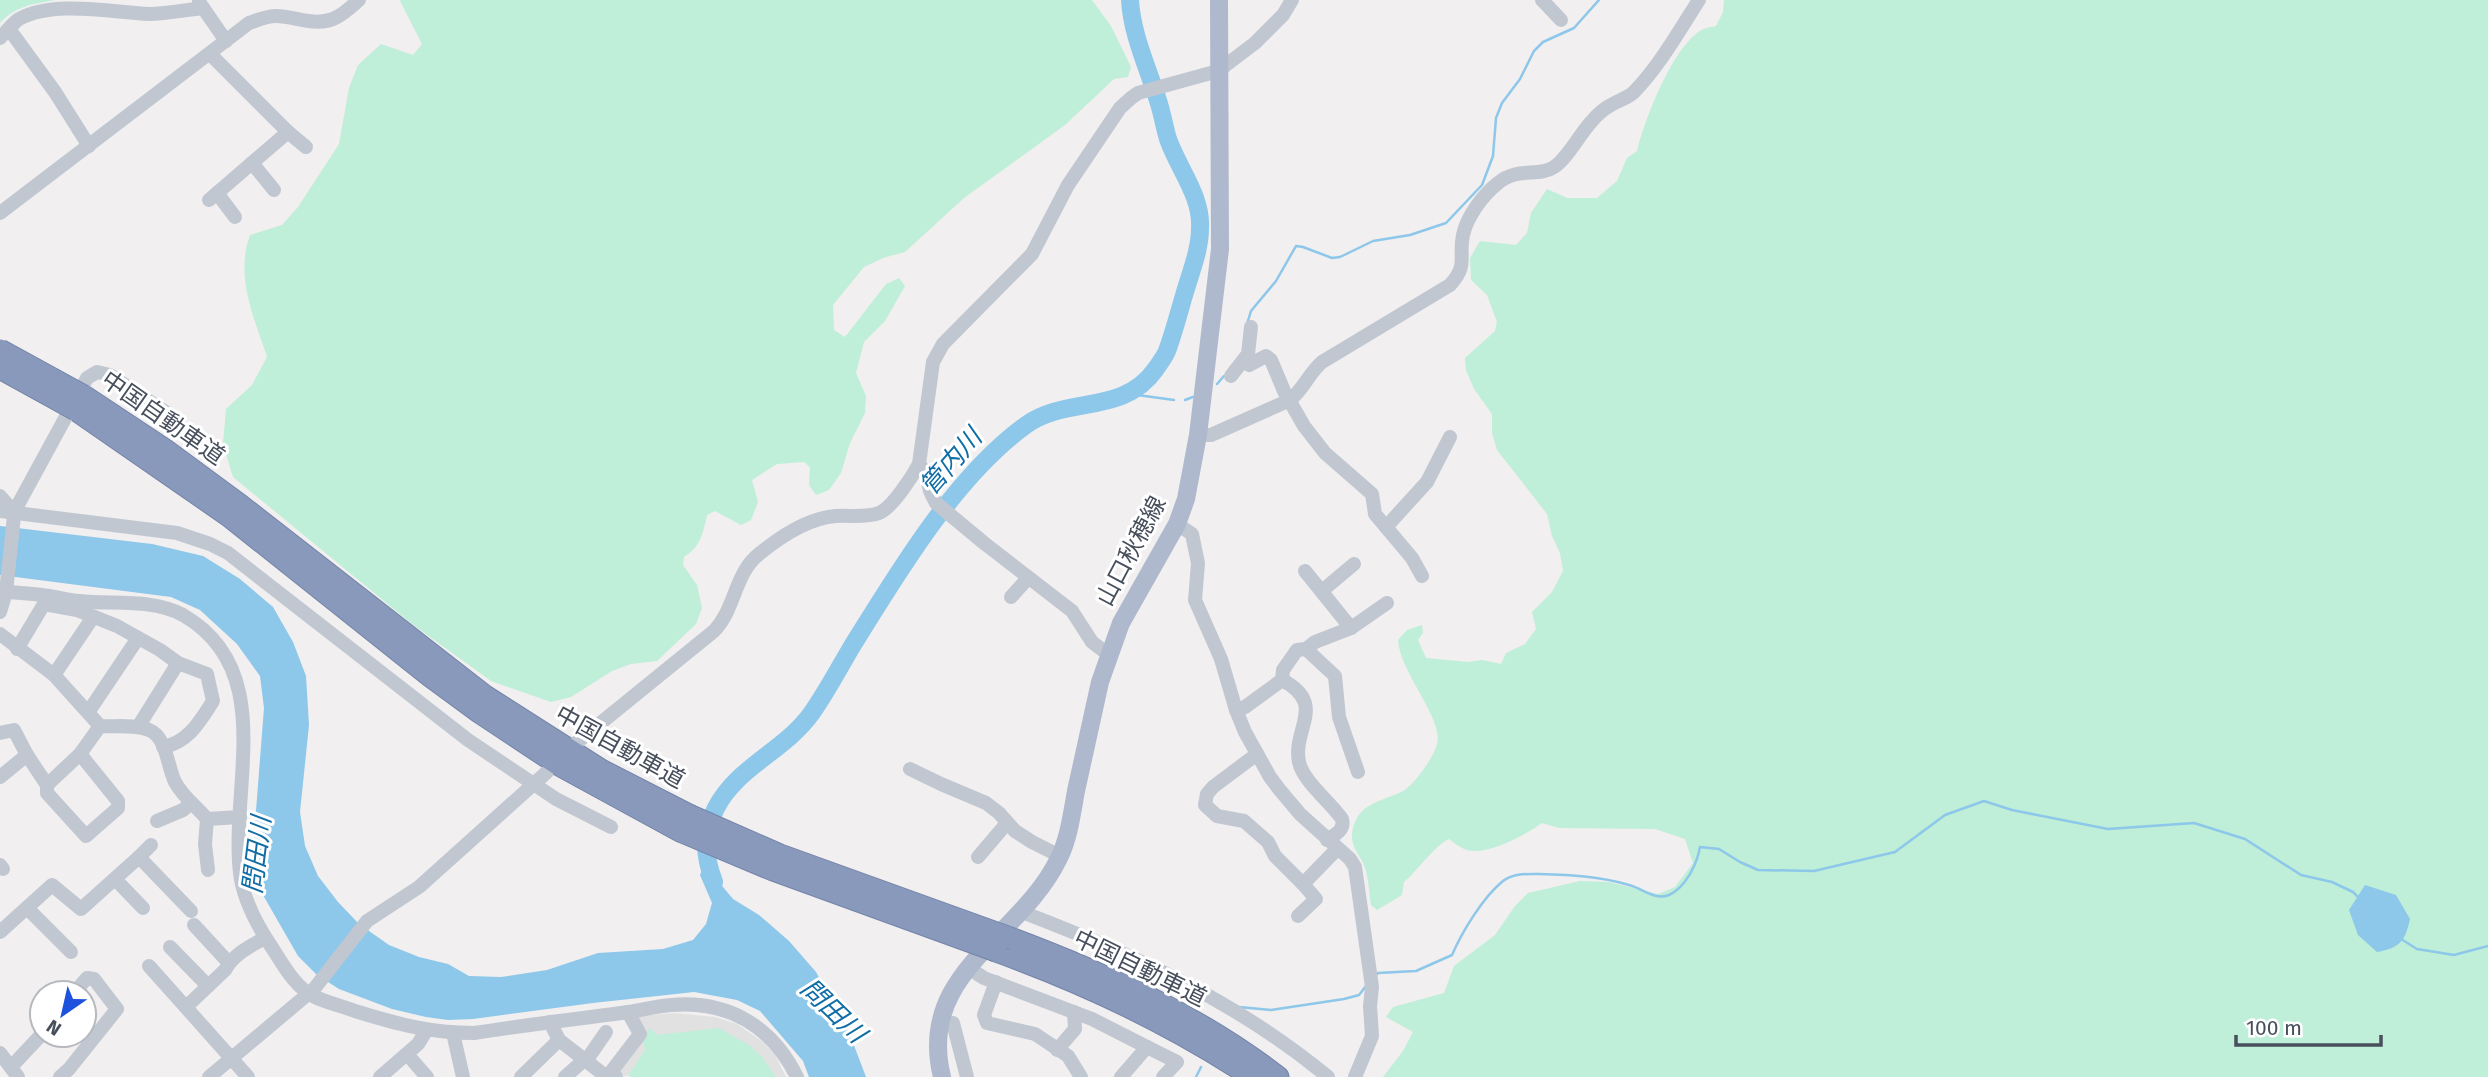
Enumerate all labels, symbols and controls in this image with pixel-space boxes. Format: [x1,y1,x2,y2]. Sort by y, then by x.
street label: 中国自動車道 [96,365,230,471]
water label: 管内川 [914,420,990,502]
street label: 山口秋穂線 [1090,491,1172,611]
street label: 中国自動車道 [550,700,690,794]
water label: 問田川 [237,811,278,896]
street label: 中国自動車道 [1069,924,1211,1012]
water label: 問田川 [794,973,874,1051]
north arrow [28,979,98,1049]
scale bar [2236,1004,2381,1048]
text: N [42,1015,65,1041]
text: 100 m [2246,1015,2302,1041]

